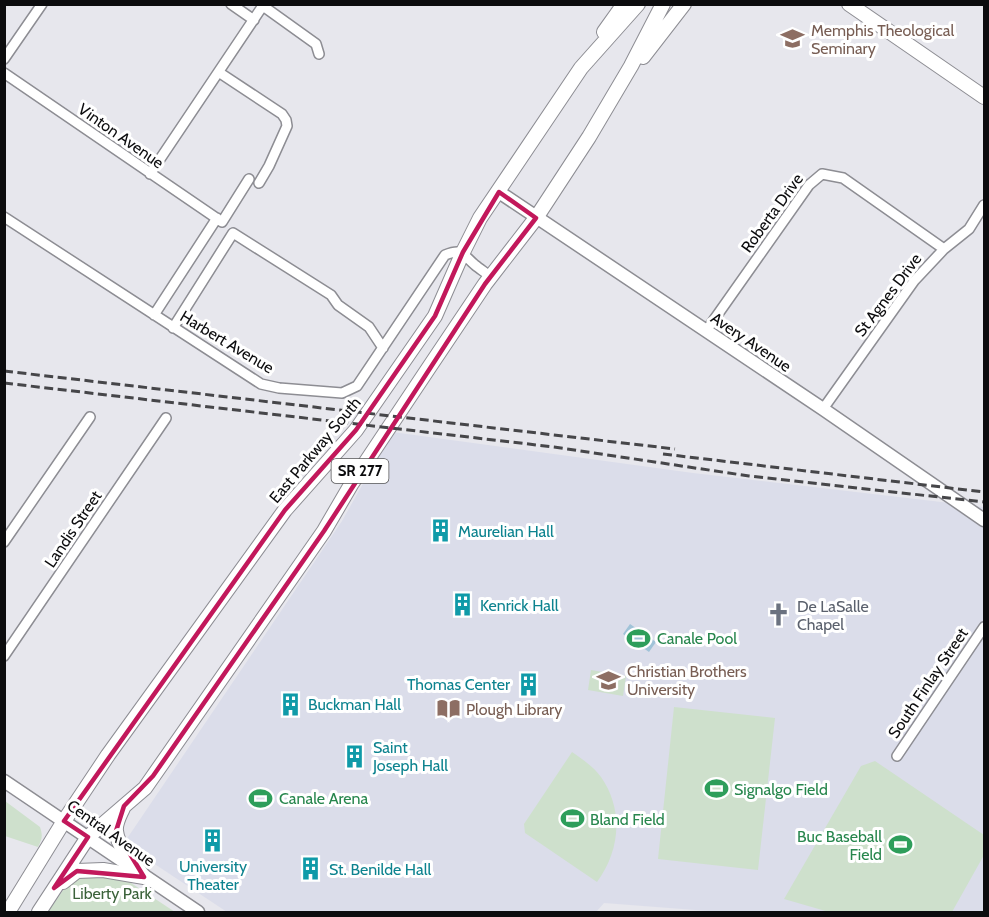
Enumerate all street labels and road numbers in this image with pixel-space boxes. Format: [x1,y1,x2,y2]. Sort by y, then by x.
street label: Vinton Avenue [75,100,167,172]
street label: Roberta Drive [737,170,807,256]
street label: St Agnes Drive [851,250,925,340]
street label: Harbert Avenue [177,307,277,377]
street label: Avery Avenue [707,308,795,376]
street label: East Parkway South [265,393,365,507]
road number: SR 277 [332,459,388,483]
street label: Landis Street [40,487,106,571]
street label: South Finlay Street [884,624,972,742]
street label: Central Avenue [63,796,159,870]

